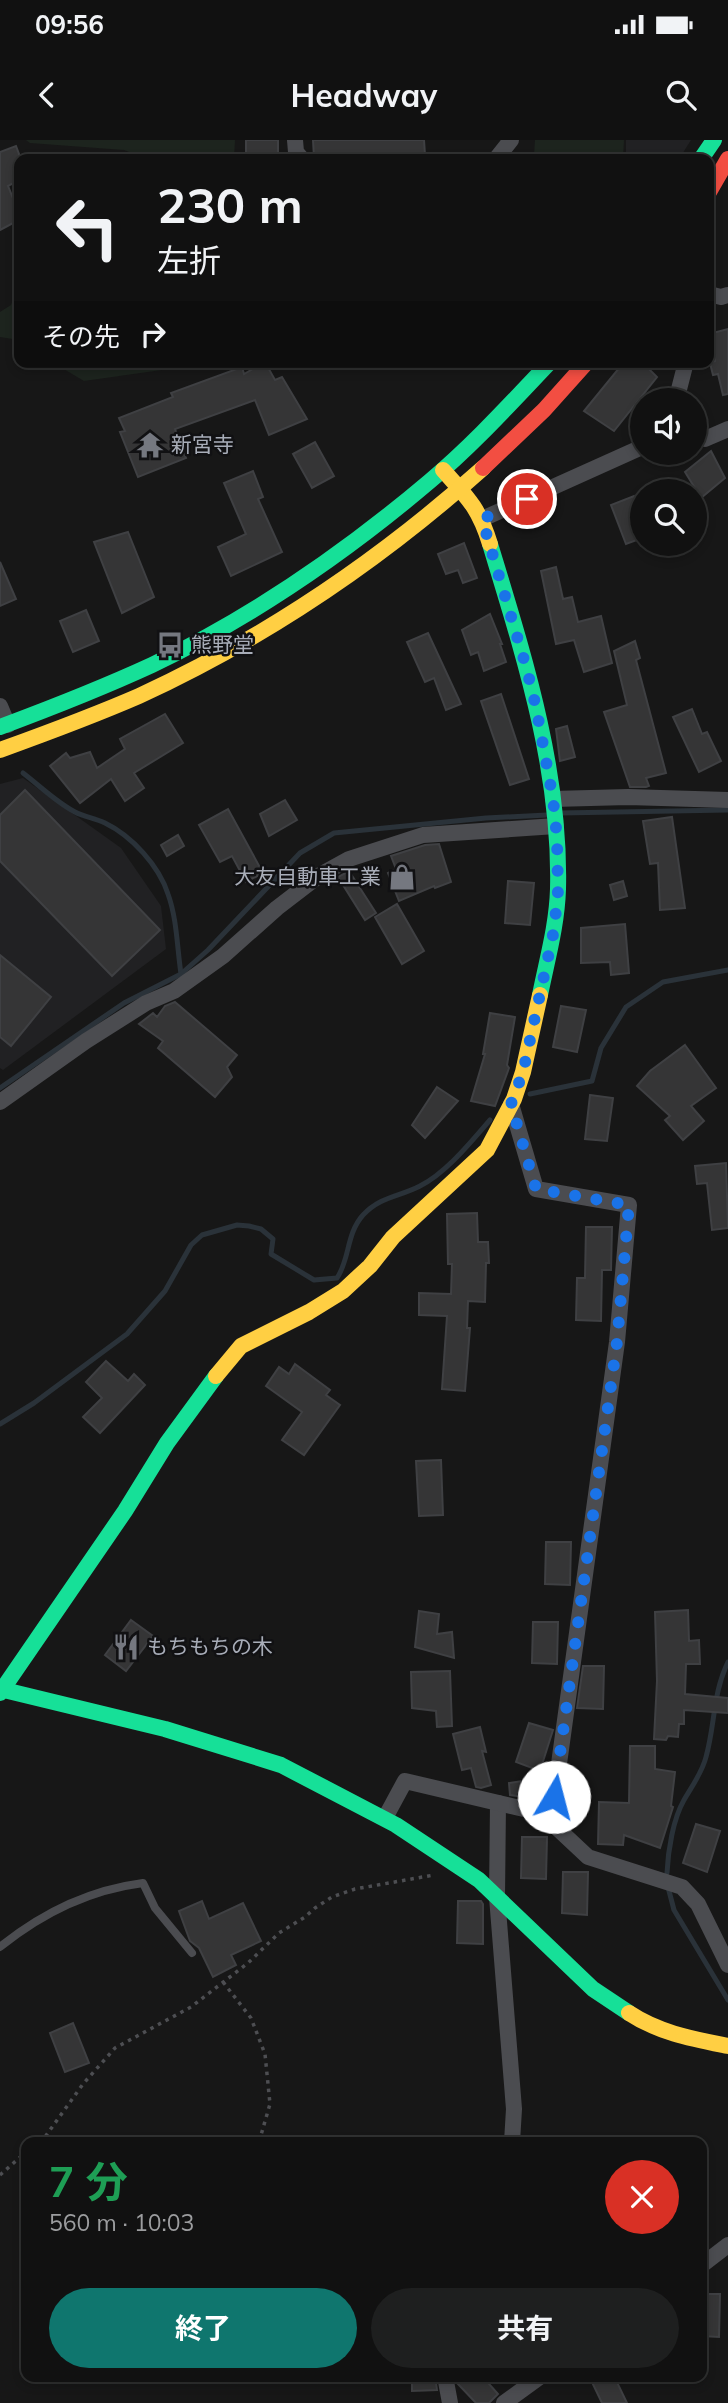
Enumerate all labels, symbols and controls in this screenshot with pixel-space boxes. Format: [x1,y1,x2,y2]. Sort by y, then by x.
text: 09:56 [35,8,104,41]
text: Headway [291,75,437,115]
icon: back [28,76,66,114]
icon: search [662,76,700,114]
text: 230 m [157,174,303,235]
icon: left [42,182,133,273]
text: 左折 [157,240,221,280]
icon: right [134,315,172,353]
text: その先 [42,320,120,353]
map controls [630,388,707,556]
button: sound [630,388,707,465]
temple icon: 新宮寺 [135,430,165,460]
place label: 新宮寺 [171,431,234,457]
pin [497,469,557,529]
button: search [630,479,707,556]
icon: arrive [508,480,546,518]
bus stop icon: 熊野堂 [155,630,185,660]
place label: 熊野堂 [191,631,254,657]
shop icon: 大友自動車工業 [387,862,417,892]
place label: 大友自動車工業 [234,863,381,889]
restaurant icon: もちもちの木 [111,1632,141,1662]
place label: もちもちの木 [147,1633,273,1659]
position arrow [517,1760,591,1834]
text: 7 分 [49,2155,128,2208]
button: close [605,2160,679,2234]
text: 560 m · 10:03 [49,2208,194,2237]
button: 終了 [49,2288,357,2368]
button: 共有 [371,2288,679,2368]

